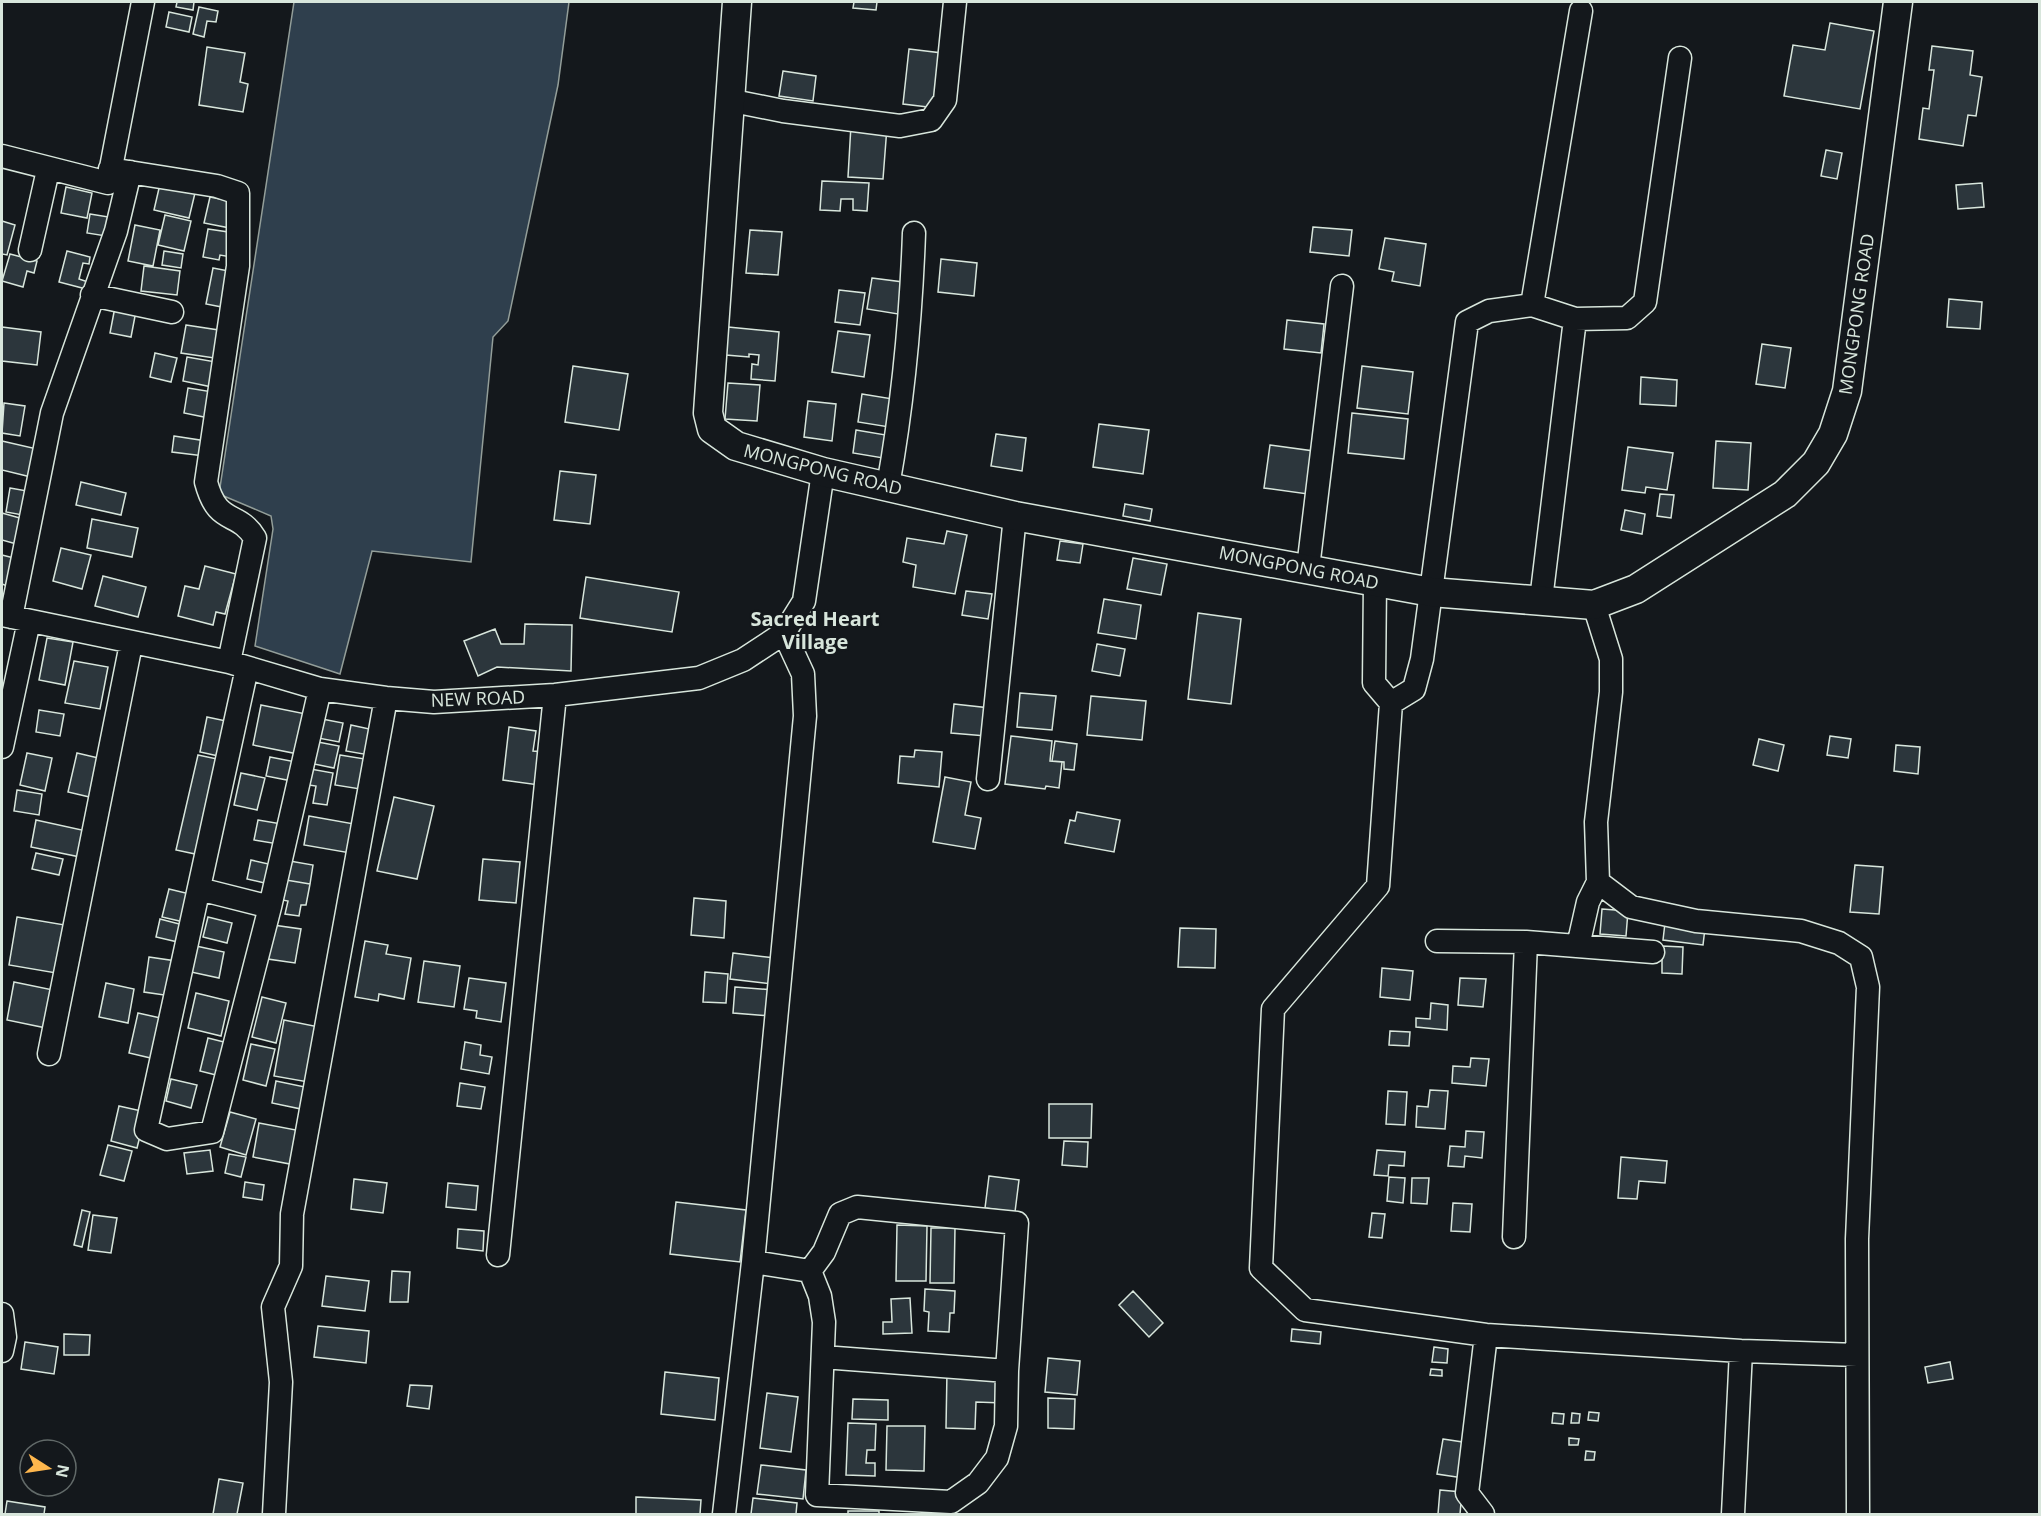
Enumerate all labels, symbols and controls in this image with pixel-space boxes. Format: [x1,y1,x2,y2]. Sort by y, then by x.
street label: MONGPONG ROAD [1833,232,1879,396]
street label: MONGPONG ROAD [741,438,905,500]
street label: MONGPONG ROAD [1217,540,1381,594]
district label: Sacred Heart Village [750,605,880,655]
street label: NEW ROAD [430,684,526,712]
north arrow [18,1438,78,1498]
text: N [51,1462,75,1480]

